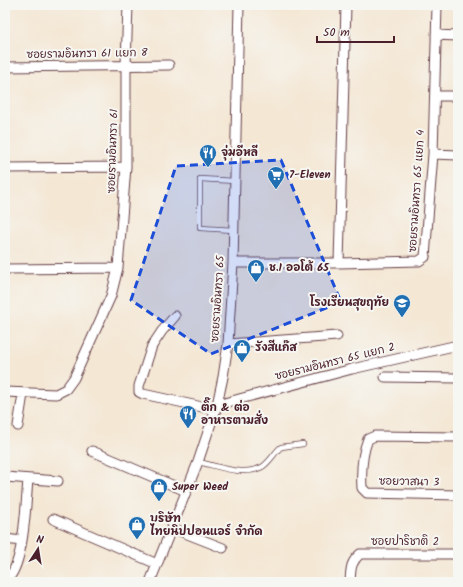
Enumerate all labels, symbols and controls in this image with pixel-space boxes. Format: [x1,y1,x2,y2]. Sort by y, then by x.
scale bar [317,18,394,44]
text: 50 m [323,23,350,42]
street label: ซอยรามอินทรา 61 แยก 8 [26,44,148,64]
street label: ซอยรามอินทรา 61 [103,109,123,193]
street label: ซอยรามอินทรา 65 แยก 4 [404,129,430,253]
restaurant icon: จุ่มอีหลี [198,143,218,168]
place label: จุ่มอีหลี [221,144,258,162]
supermarket icon: 7-Eleven [266,165,286,190]
place label: 7-Eleven [289,166,331,184]
street label: ซอยรามอินทรา 65 [206,254,230,343]
shop icon: ช.1 ออโต้ 65 [246,258,266,283]
place label: ช.1 ออโต้ 65 [269,259,330,277]
school or university icon: โรงเรียนสุขฤทัย [392,293,412,318]
place label: โรงเรียนสุขฤทัย [309,294,389,312]
shop icon: รังสีแก๊ส [232,338,252,363]
street label: ซอยรามอินทรา 65 แยก 2 [273,338,397,386]
place label: รังสีแก๊ส [255,339,297,357]
place label: ติ๊ก & ต่อ อาหารตามสั่ง [201,397,268,430]
restaurant icon: ติ๊ก & ต่อ อาหารตามสั่ง [178,404,198,429]
street label: ซอยวาสนา 3 [379,472,439,492]
shop icon: Super Weed [149,477,169,502]
place label: Super Weed [172,478,229,496]
place label: บริษัท ไทยนิปปอนแอร์ จำกัด [149,510,263,541]
shop icon: บริษัท ไทยนิปปอนแอร์ จำกัด [127,515,147,540]
north arrow [18,529,58,569]
text: N [35,531,45,550]
street label: ซอยปาริชาติ 2 [371,533,439,551]

